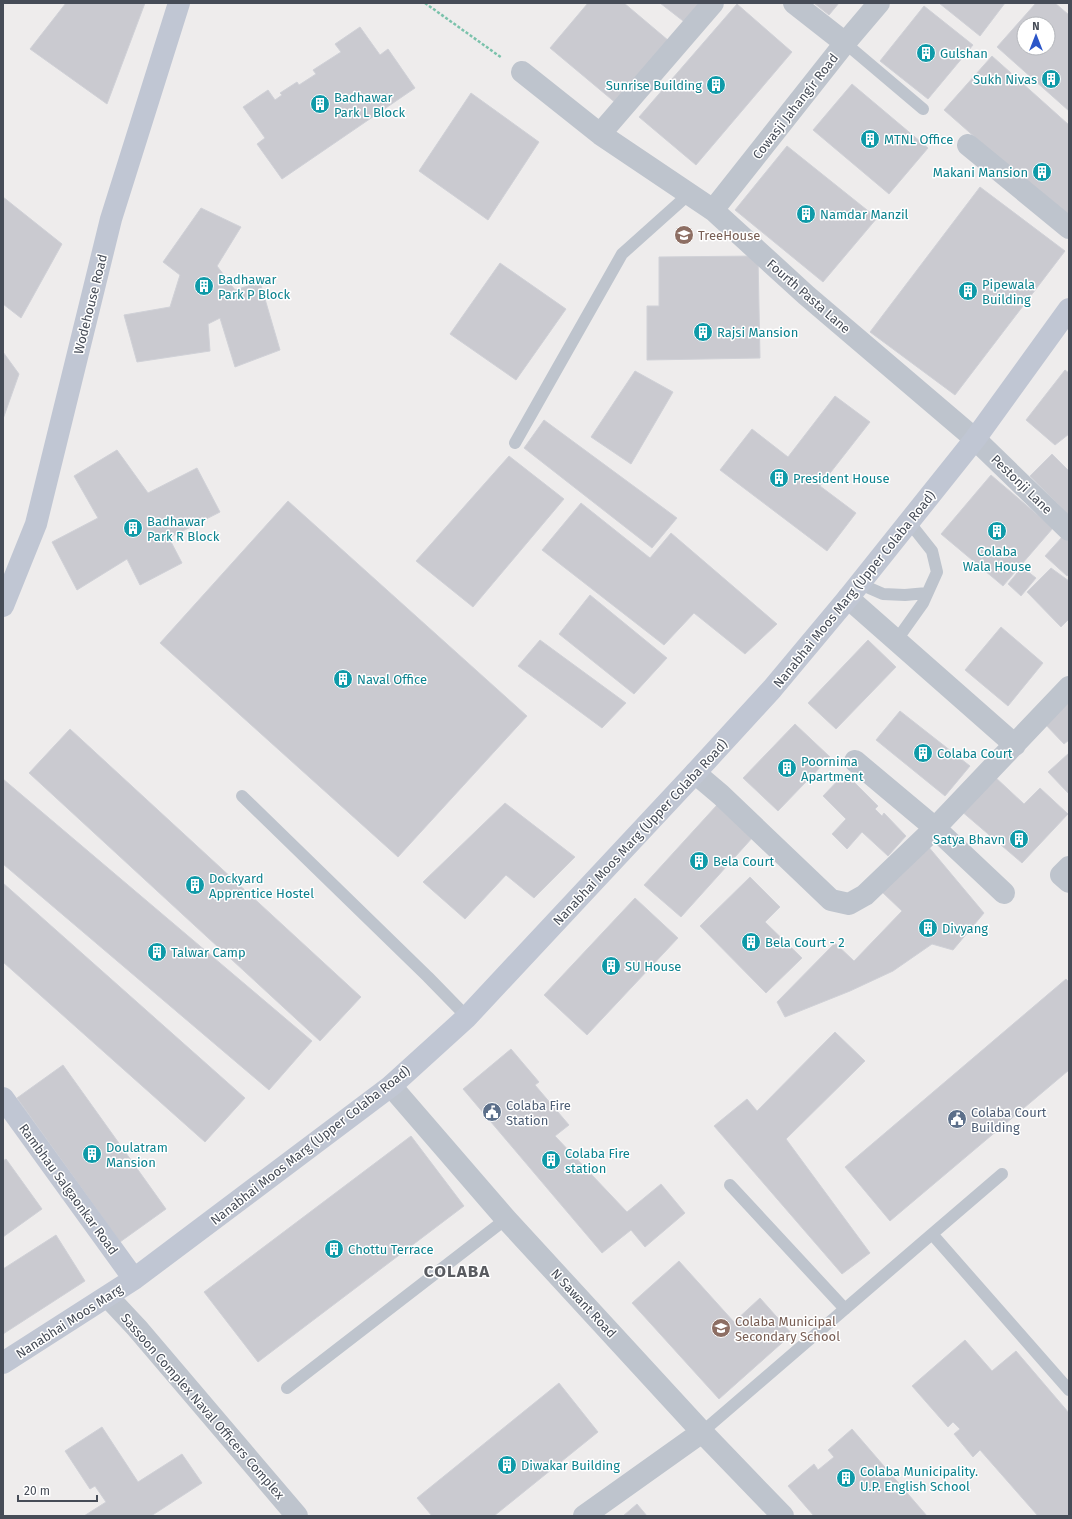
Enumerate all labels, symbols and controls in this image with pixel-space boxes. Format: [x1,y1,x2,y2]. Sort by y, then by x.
north arrow [1016,16,1056,56]
text: N [1032,20,1040,33]
building icon: Gulshan [915,42,937,64]
place label: Gulshan [940,46,988,61]
street label: Cowasji Jahangir Road [750,51,841,162]
building icon: Sukh Nivas [1040,68,1062,90]
place label: Sukh Nivas [973,72,1037,87]
building icon: Sunrise Building [705,74,727,96]
place label: Sunrise Building [606,78,702,93]
place label: Badhawar Park L Block [334,90,405,120]
building icon: Badhawar Park L Block [309,93,331,115]
building icon: MTNL Office [859,128,881,150]
place label: MTNL Office [884,132,953,147]
building icon: Makani Mansion [1031,161,1053,183]
place label: Makani Mansion [933,165,1028,180]
building icon: Namdar Manzil [795,203,817,225]
place label: Namdar Manzil [820,207,909,222]
school or university icon: TreeHouse [673,224,695,246]
place label: TreeHouse [698,228,760,243]
street label: Wodehouse Road [71,253,110,356]
street label: Fourth Pasta Lane [764,256,853,336]
place label: Badhawar Park P Block [218,272,290,302]
building icon: Badhawar Park P Block [193,275,215,297]
place label: Pipewala Building [982,277,1035,307]
building icon: Pipewala Building [957,280,979,302]
building icon: Rajsi Mansion [692,321,714,343]
place label: Rajsi Mansion [717,325,798,340]
street label: Pestonji Lane [988,452,1055,517]
building icon: President House [768,467,790,489]
place label: President House [793,471,890,486]
street label: Nanabhai Moos Marg (Upper Colaba Road) [770,488,938,691]
place label: Badhawar Park R Block [147,514,220,544]
building icon: Badhawar Park R Block [122,517,144,539]
building icon: Colaba Wala House [986,520,1008,542]
place label: Colaba Wala House [963,544,1031,574]
building icon: Naval Office [332,668,354,690]
place label: Naval Office [357,672,427,687]
street label: Nanabhai Moos Marg (Upper Colaba Road) [550,736,731,928]
building icon: Colaba Court [912,742,934,764]
place label: Colaba Court [937,746,1013,761]
place label: Poornima Apartment [801,754,864,784]
building icon: Poornima Apartment [776,757,798,779]
building icon: Satya Bhavn [1008,828,1030,850]
place label: Satya Bhavn [933,832,1005,847]
building icon: Bela Court [688,850,710,872]
place label: Bela Court [713,854,774,869]
place label: Dockyard Apprentice Hostel [209,871,314,901]
building icon: Dockyard Apprentice Hostel [184,874,206,896]
building icon: Divyang [917,917,939,939]
place label: Divyang [942,921,988,936]
building icon: Bela Court - 2 [740,931,762,953]
place label: Bela Court - 2 [765,935,845,950]
building icon: Talwar Camp [146,941,168,963]
place label: Talwar Camp [171,945,246,960]
building icon: SU House [600,955,622,977]
place label: SU House [625,959,681,974]
street label: Nanabhai Moos Marg (Upper Colaba Road) [208,1063,413,1228]
place label: Colaba Fire Station [506,1098,571,1128]
public building icon: Colaba Fire Station [481,1101,503,1123]
place label: Colaba Court Building [971,1105,1047,1135]
public building icon: Colaba Court Building [946,1108,968,1130]
street label: Rambhau Salgaonkar Road [16,1121,121,1258]
place label: Doulatram Mansion [106,1140,168,1170]
building icon: Doulatram Mansion [81,1143,103,1165]
place label: Colaba Fire station [565,1146,630,1176]
building icon: Colaba Fire station [540,1149,562,1171]
building icon: Chottu Terrace [323,1238,345,1260]
place label: Chottu Terrace [348,1242,434,1257]
district label: COLABA [424,1261,490,1282]
street label: N Sawant Road [548,1266,619,1341]
street label: Nanabhai Moos Marg [13,1281,125,1361]
street label: Sassoon Complex Naval Officers Complex [118,1310,288,1503]
place label: Colaba Municipal Secondary School [735,1314,840,1344]
school or university icon: Colaba Municipal Secondary School [710,1317,732,1339]
building icon: Diwakar Building [496,1454,518,1476]
place label: Diwakar Building [521,1458,620,1473]
place label: Colaba Municipality. U.P. English School [860,1464,978,1494]
building icon: Colaba Municipality. U.P. English School [835,1467,857,1489]
scale bar [18,1477,97,1503]
text: 20 m [24,1484,50,1498]

